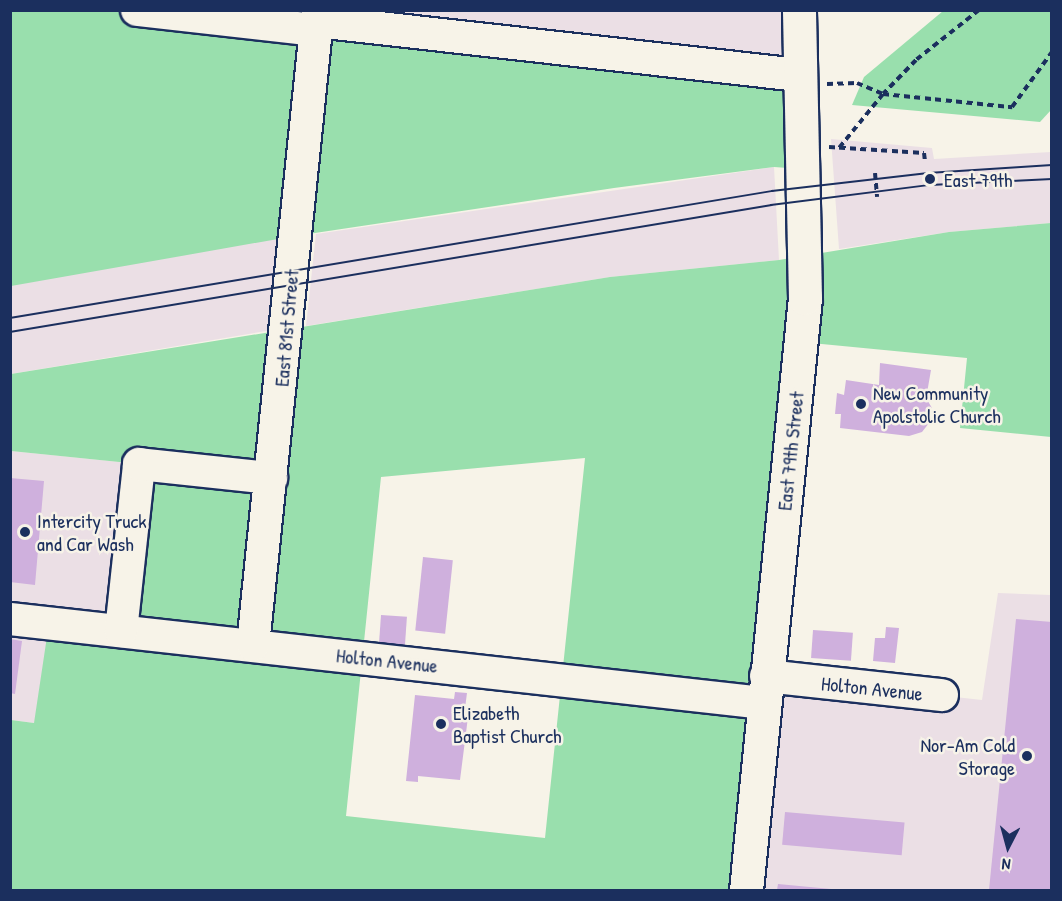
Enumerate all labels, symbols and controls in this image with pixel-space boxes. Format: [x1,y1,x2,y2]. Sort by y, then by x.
place label: East 79th [944,167,1012,191]
marker: East 79th [921,170,939,188]
street label: East 81st Street [269,268,303,388]
place label: New Community Apolstolic Church [873,380,1001,427]
street label: East 79th Street [772,390,808,512]
marker: New Community Apolstolic Church [854,397,868,411]
place label: Intercity Truck and Car Wash [37,508,147,555]
marker: Intercity Truck and Car Wash [18,525,32,539]
street label: Holton Avenue [335,643,439,677]
street label: Holton Avenue [820,671,924,705]
place label: Elizabeth Baptist Church [453,700,561,747]
marker: Elizabeth Baptist Church [434,717,448,731]
place label: Nor-Am Cold Storage [920,732,1015,779]
marker: Nor-Am Cold Storage [1020,749,1034,763]
north arrow [978,817,1038,877]
text: N [1001,854,1012,876]

